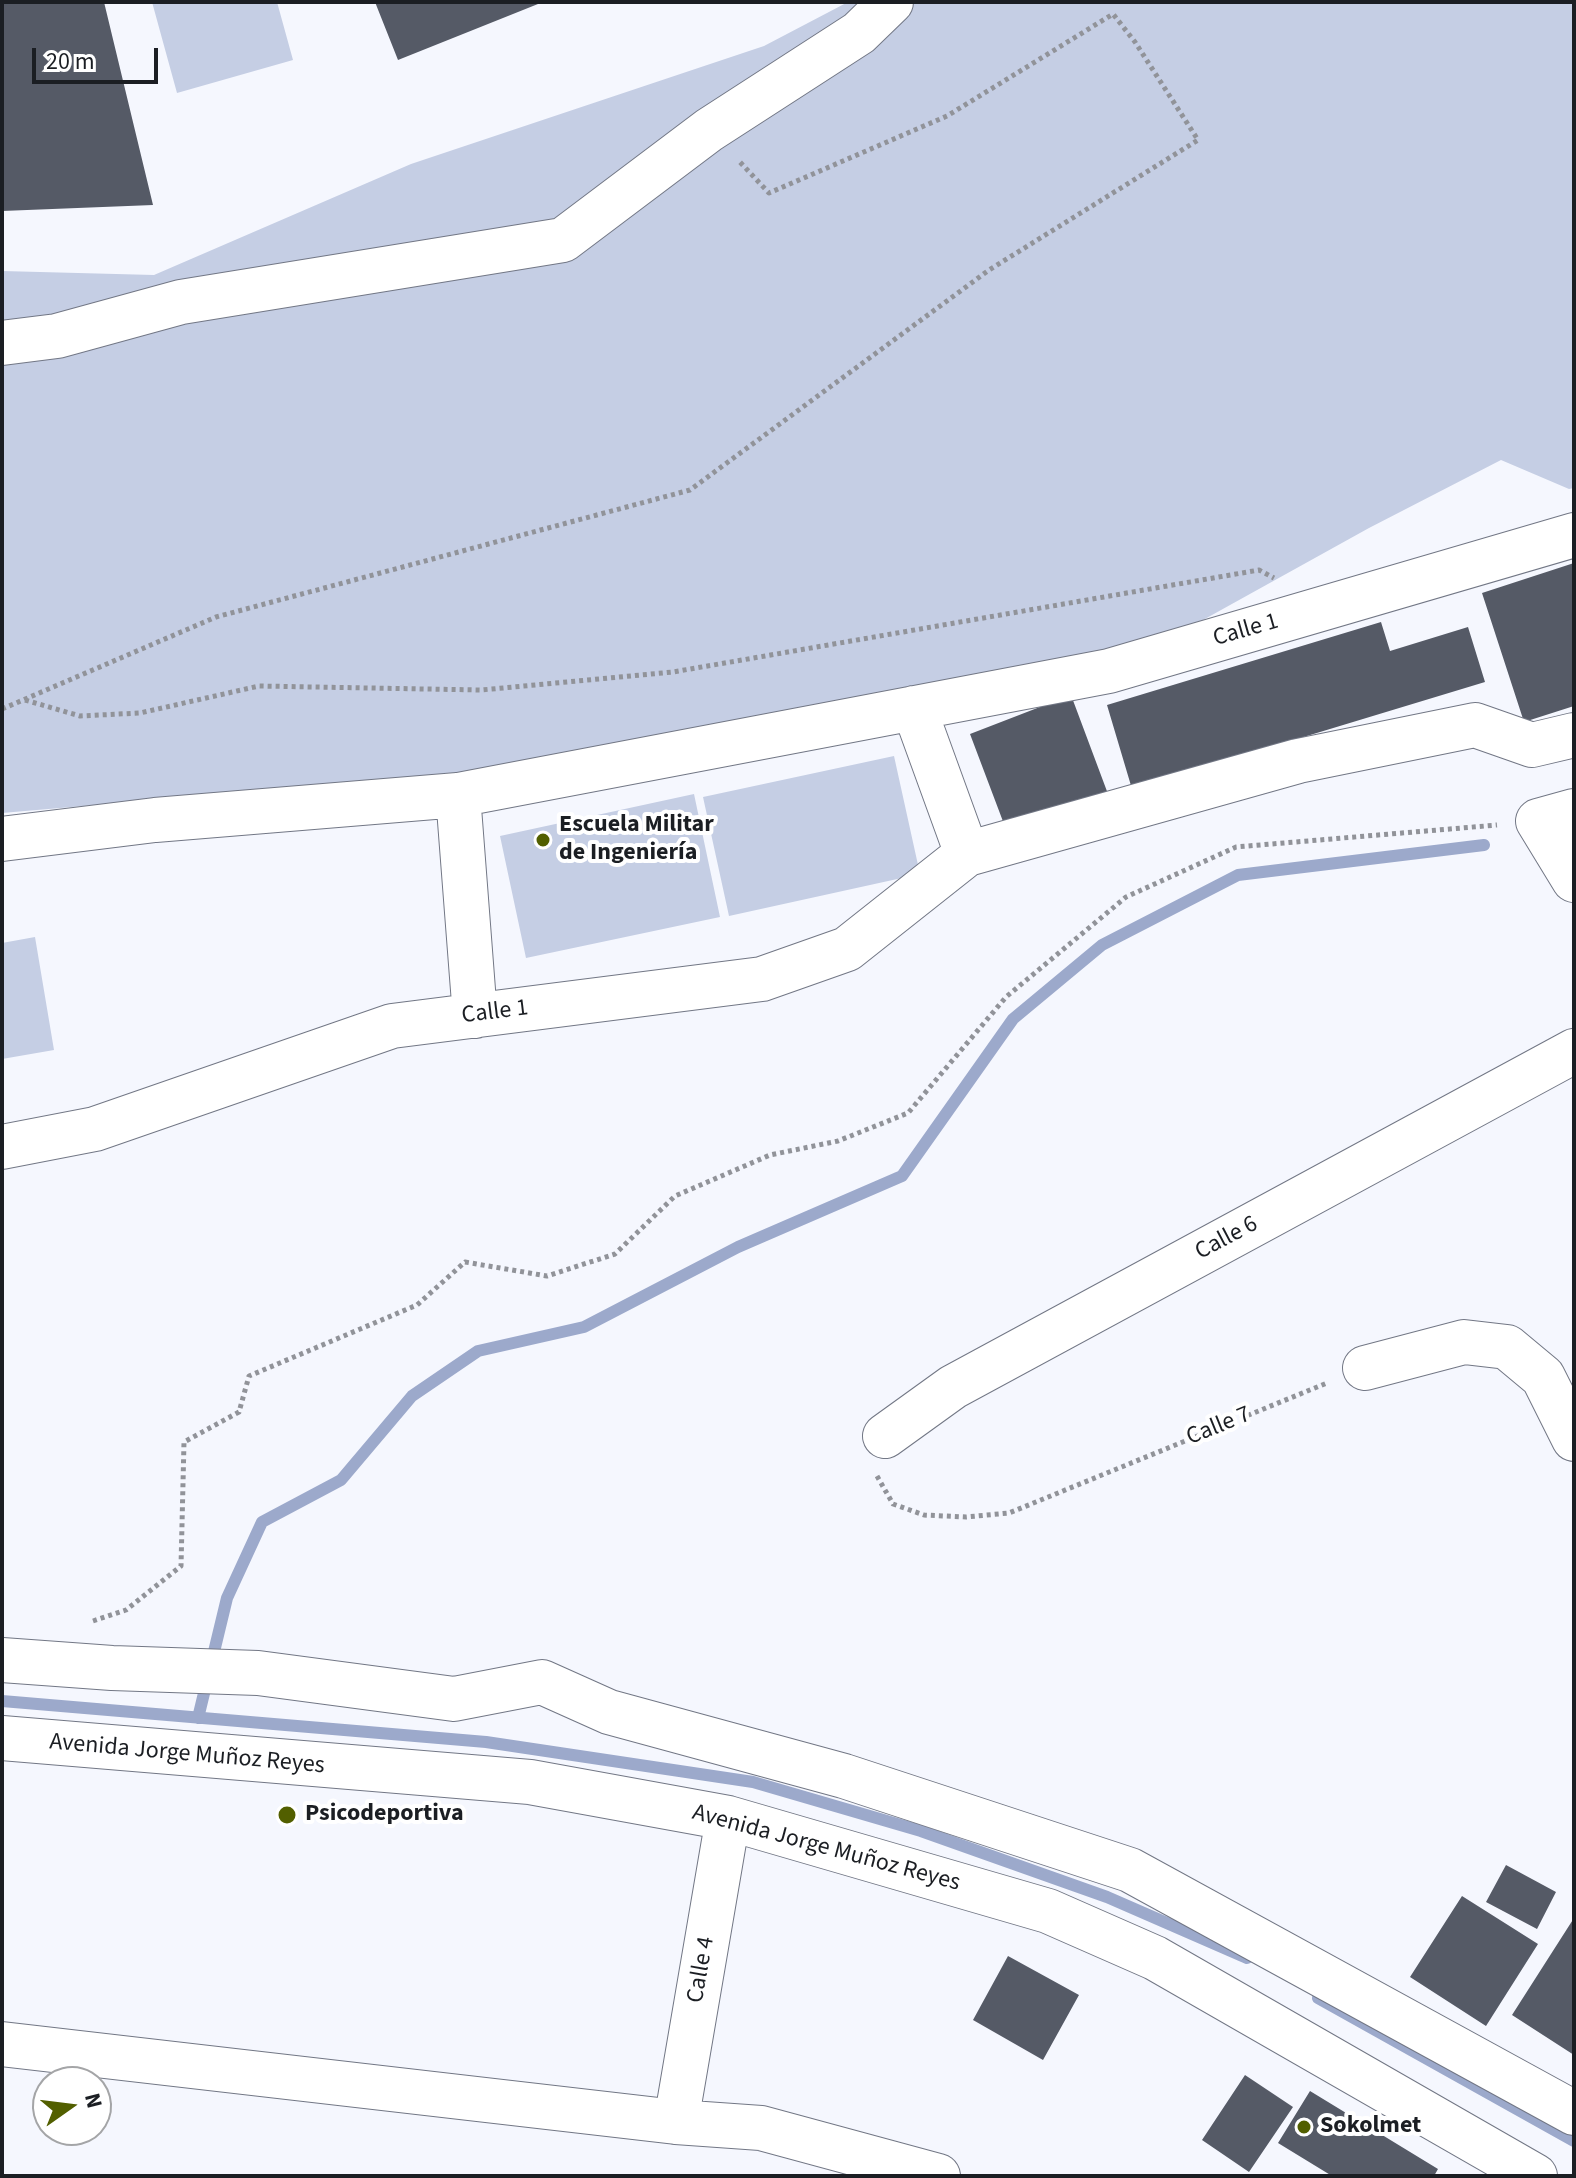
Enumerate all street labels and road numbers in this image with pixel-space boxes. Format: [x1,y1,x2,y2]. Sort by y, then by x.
street label: Calle 1 [1210,608,1282,654]
street label: Calle 1 [460,995,530,1031]
street label: Calle 6 [1191,1211,1263,1267]
street label: Calle 7 [1183,1401,1255,1453]
street label: Avenida Jorge Muñoz Reyes [48,1729,326,1781]
street label: Avenida Jorge Muñoz Reyes [689,1799,963,1899]
street label: Calle 4 [682,1935,722,2005]

